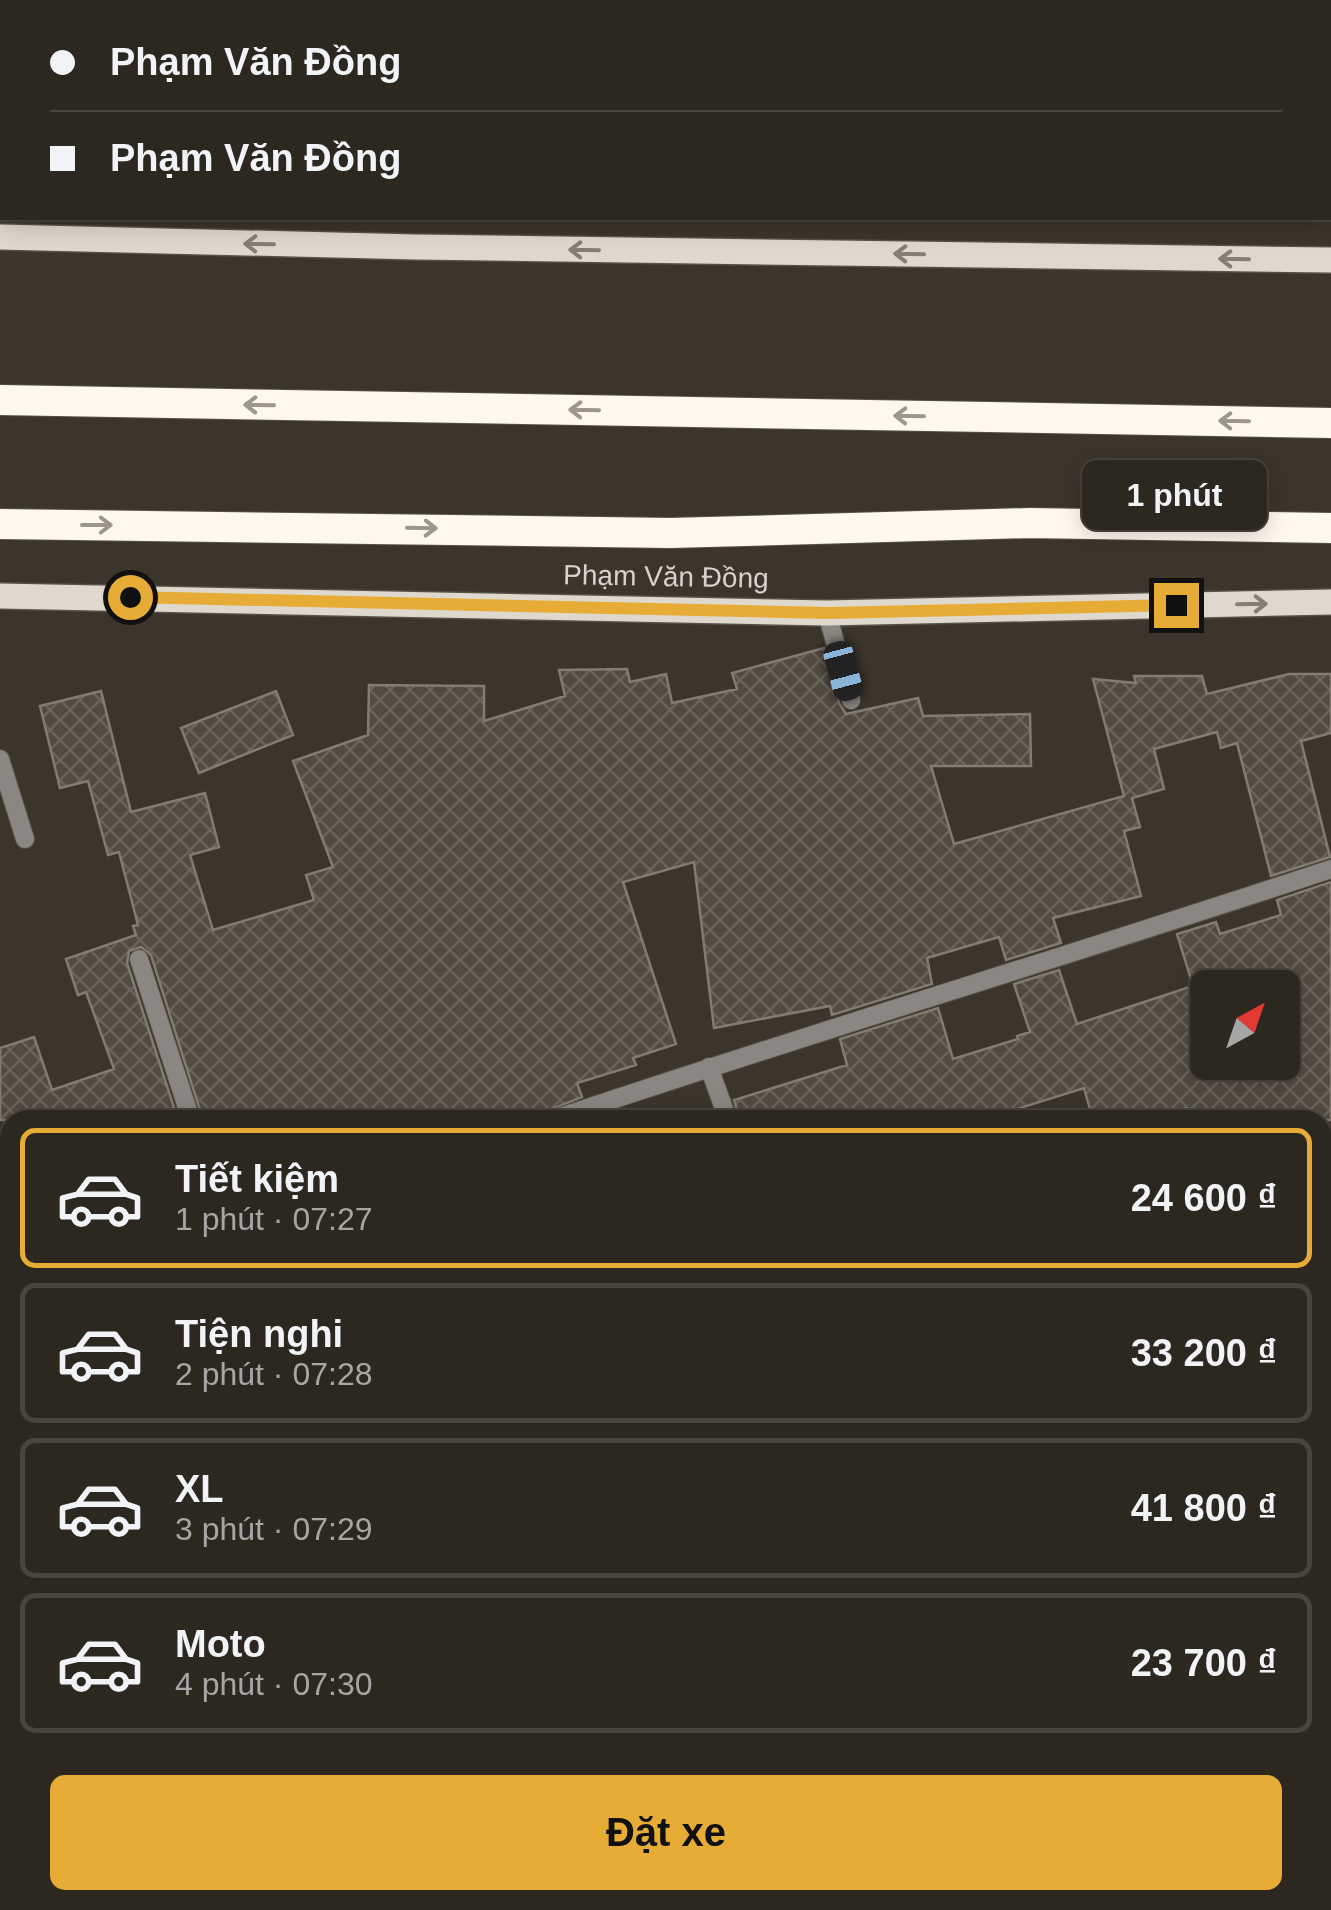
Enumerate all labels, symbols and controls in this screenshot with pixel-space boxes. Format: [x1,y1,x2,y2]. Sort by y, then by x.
text: Phạm Văn Đồng [110,41,401,83]
text: Phạm Văn Đồng [110,137,401,179]
one-way arrow [243,234,275,253]
one-way arrow [568,240,600,259]
one-way arrow [893,244,926,264]
one-way arrow [1218,249,1250,268]
one-way arrow [243,395,275,414]
one-way arrow [568,401,600,420]
one-way arrow [893,406,925,425]
one-way arrow [1218,412,1250,431]
callout: 1 phút [1084,460,1268,530]
text: 1 phút [1127,477,1222,513]
one-way arrow [81,515,113,534]
one-way arrow [406,518,438,537]
street label: Phạm Văn Đồng [563,559,769,594]
route start [108,575,153,620]
route end [1154,583,1199,628]
one-way arrow [1236,594,1268,613]
car [821,638,865,704]
north arrow [1190,970,1300,1080]
map controls [1190,970,1300,1080]
icon: car [55,1153,145,1243]
text: Tiết kiệm [175,1158,339,1200]
text: 24 600 ₫ [1131,1177,1277,1219]
text: 1 phút · 07:27 [175,1201,372,1237]
icon: car [55,1308,145,1398]
text: Tiện nghi [175,1313,343,1355]
text: 33 200 ₫ [1131,1332,1277,1374]
text: 2 phút · 07:28 [175,1356,372,1392]
icon: car [55,1463,145,1553]
text: XL [175,1468,224,1510]
text: 41 800 ₫ [1131,1487,1277,1529]
text: 3 phút · 07:29 [175,1511,372,1547]
icon: car [55,1618,145,1708]
text: Moto [175,1623,266,1665]
text: 23 700 ₫ [1131,1642,1277,1684]
text: 4 phút · 07:30 [175,1666,372,1702]
button: Đặt xe [50,1775,1282,1890]

